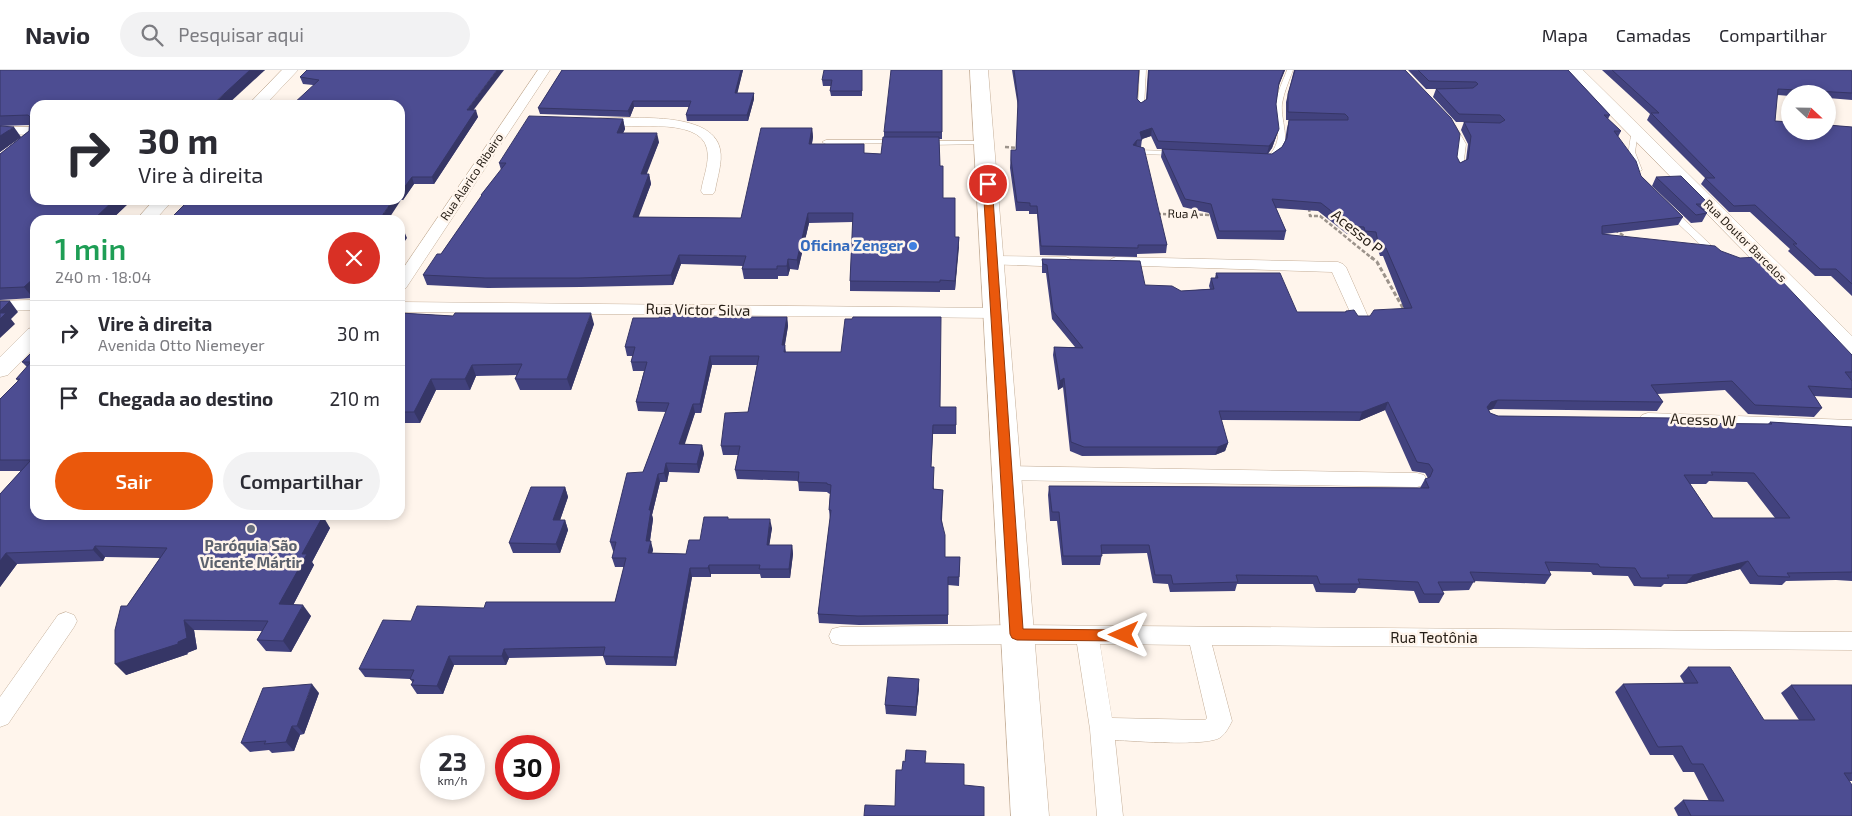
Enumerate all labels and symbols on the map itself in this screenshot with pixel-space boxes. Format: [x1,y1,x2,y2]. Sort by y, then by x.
north arrow [1781,85,1836,140]
street label: Rua Alarico Ribeiro [437,130,506,223]
pin [967,163,1009,205]
street label: Rua Doutor Barcelos [1701,196,1790,285]
street label: Acesso P [1328,205,1387,257]
street label: Rua A [1168,206,1199,220]
place label: Oficina Zenger [800,236,904,254]
marker: Oficina Zenger [907,240,919,252]
street label: Rua Victor Silva [645,299,751,319]
street label: Acesso W [1670,409,1736,429]
marker: Paróquia São Vicente Mártir [245,523,257,535]
place label: Paróquia São Vicente Mártir [200,536,303,571]
position arrow [1097,608,1149,660]
street label: Rua Teotônia [1390,628,1478,646]
speed limit sign: 30 [495,735,560,800]

